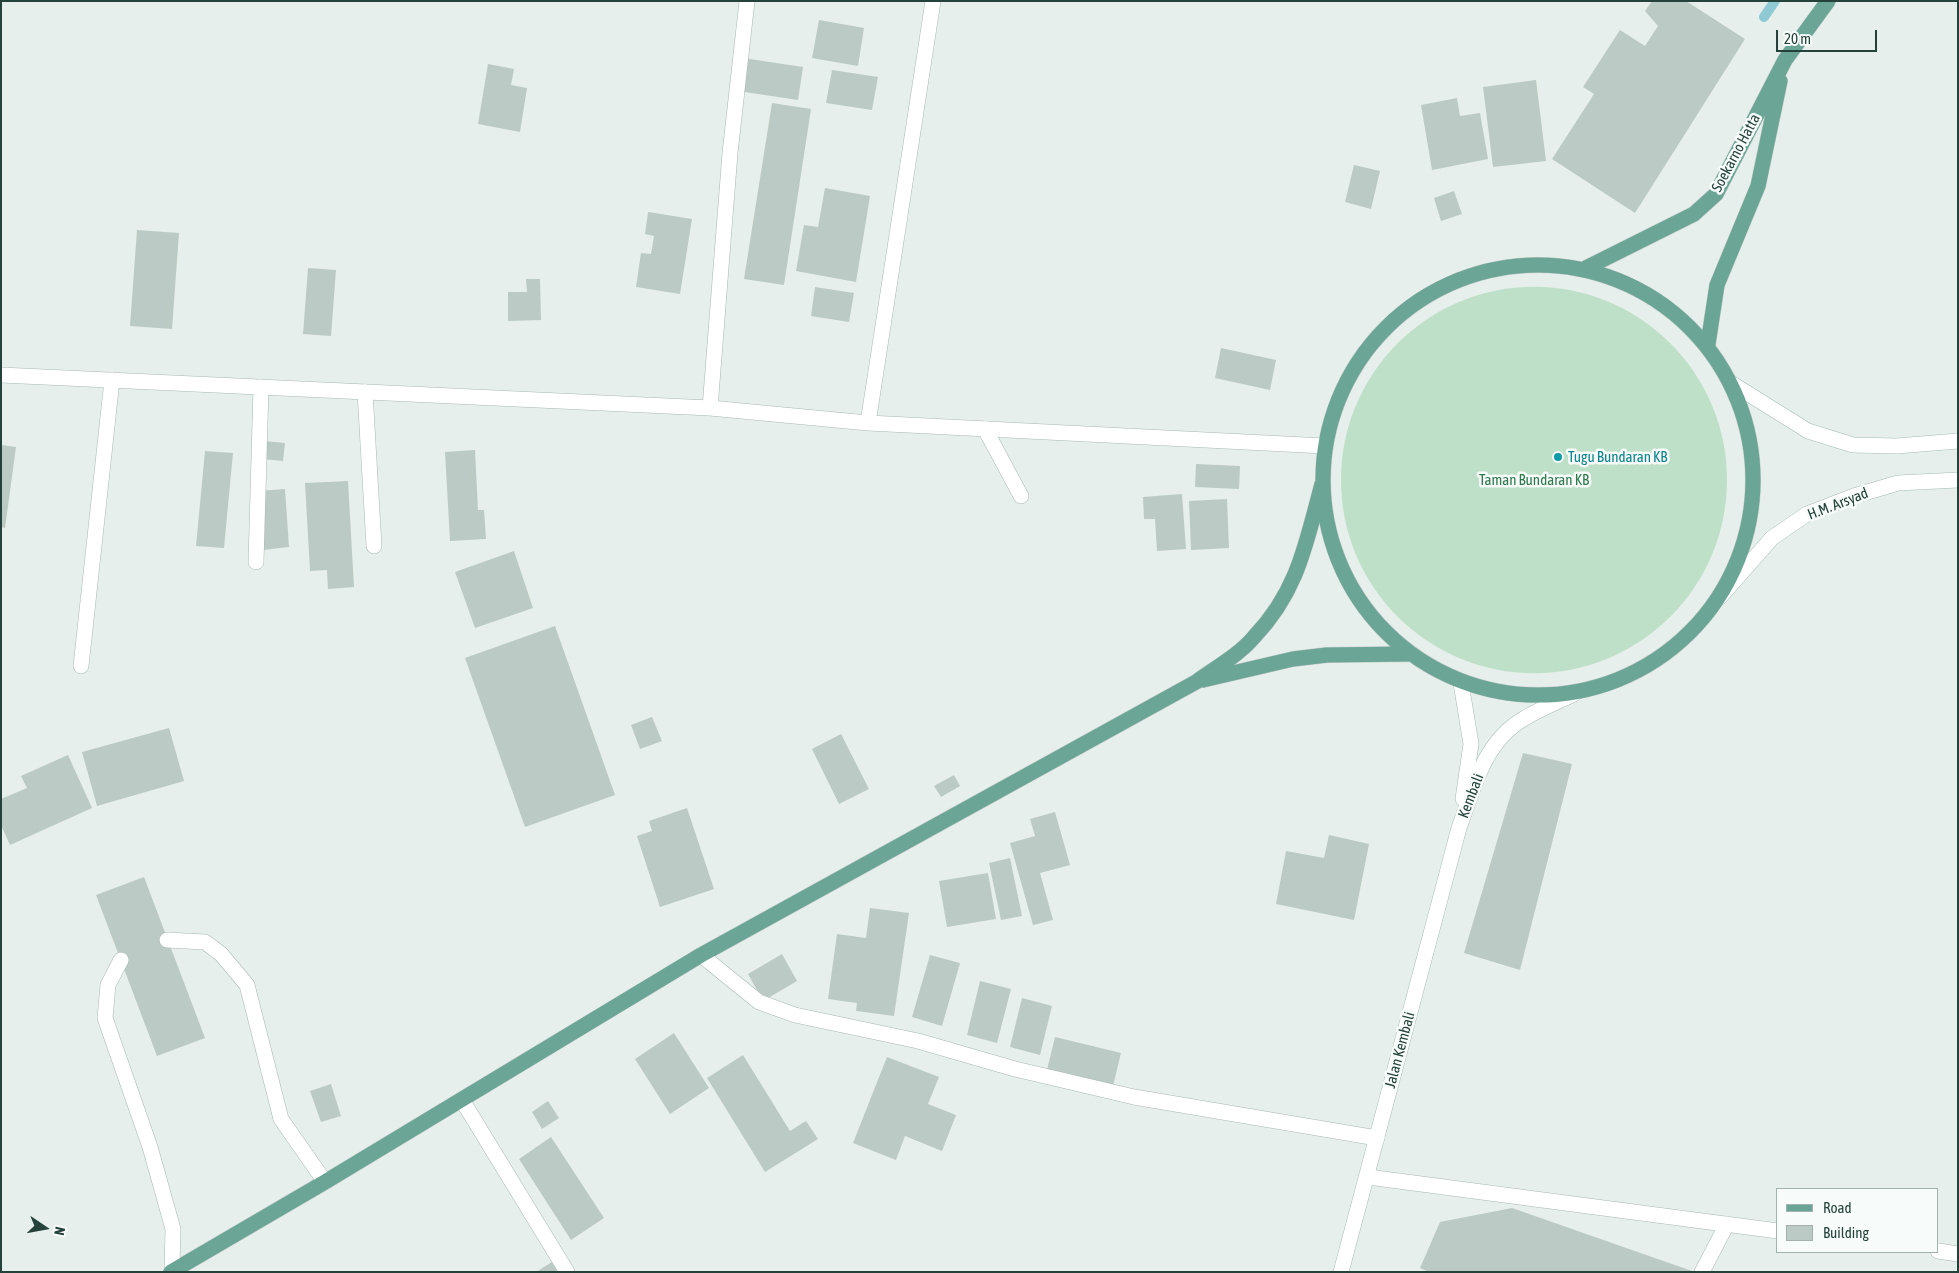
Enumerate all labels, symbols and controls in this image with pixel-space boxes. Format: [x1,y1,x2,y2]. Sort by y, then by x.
scale bar [1779,20,1880,52]
text: 20 m [1784,30,1811,47]
street label: Soekarno Hatta [1708,111,1764,195]
place label: Tugu Bundaran KB [1568,448,1667,466]
marker: Tugu Bundaran KB [1552,451,1564,463]
park label: Taman Bundaran KB [1479,471,1589,489]
street label: H.M. Arsyad [1805,484,1871,524]
street label: Kembali [1454,771,1488,821]
street label: Jalan Kembali [1381,1010,1419,1090]
legend [1776,1188,1939,1253]
text: Road [1823,1199,1852,1216]
north arrow [20,1203,70,1253]
text: Building [1823,1224,1869,1241]
text: N [51,1225,68,1237]

